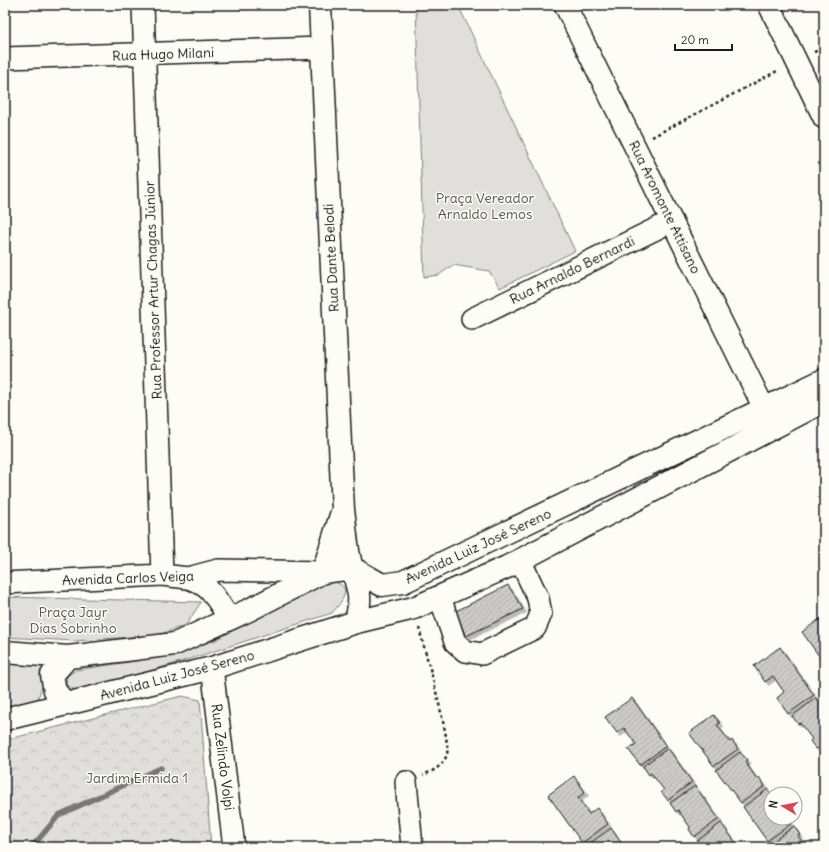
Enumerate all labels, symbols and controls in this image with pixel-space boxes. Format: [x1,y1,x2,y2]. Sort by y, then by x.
scale bar [675,26,732,52]
text: 20 m [681,32,709,47]
street label: Rua Hugo Milani [112,43,214,65]
street label: Rua Aromonte Attisano [625,137,705,277]
street label: Rua Professor Artur Chagas Júnior [140,180,166,400]
park label: Praça Vereador Arnaldo Lemos [436,189,535,223]
street label: Rua Dante Belodi [319,203,343,313]
street label: Rua Arnaldo Bernardi [506,232,638,308]
street label: Avenida Luiz José Sereno [402,504,554,588]
street label: Avenida Carlos Veiga [62,567,194,589]
park label: Praça Jayr Dias Sobrinho [29,603,117,637]
street label: Avenida Luiz José Sereno [98,646,256,704]
street label: Rua Zelindo Volpi [208,703,238,811]
park label: Jardim Ermida 1 [86,769,188,787]
north arrow [763,786,803,826]
text: N [766,799,781,809]

